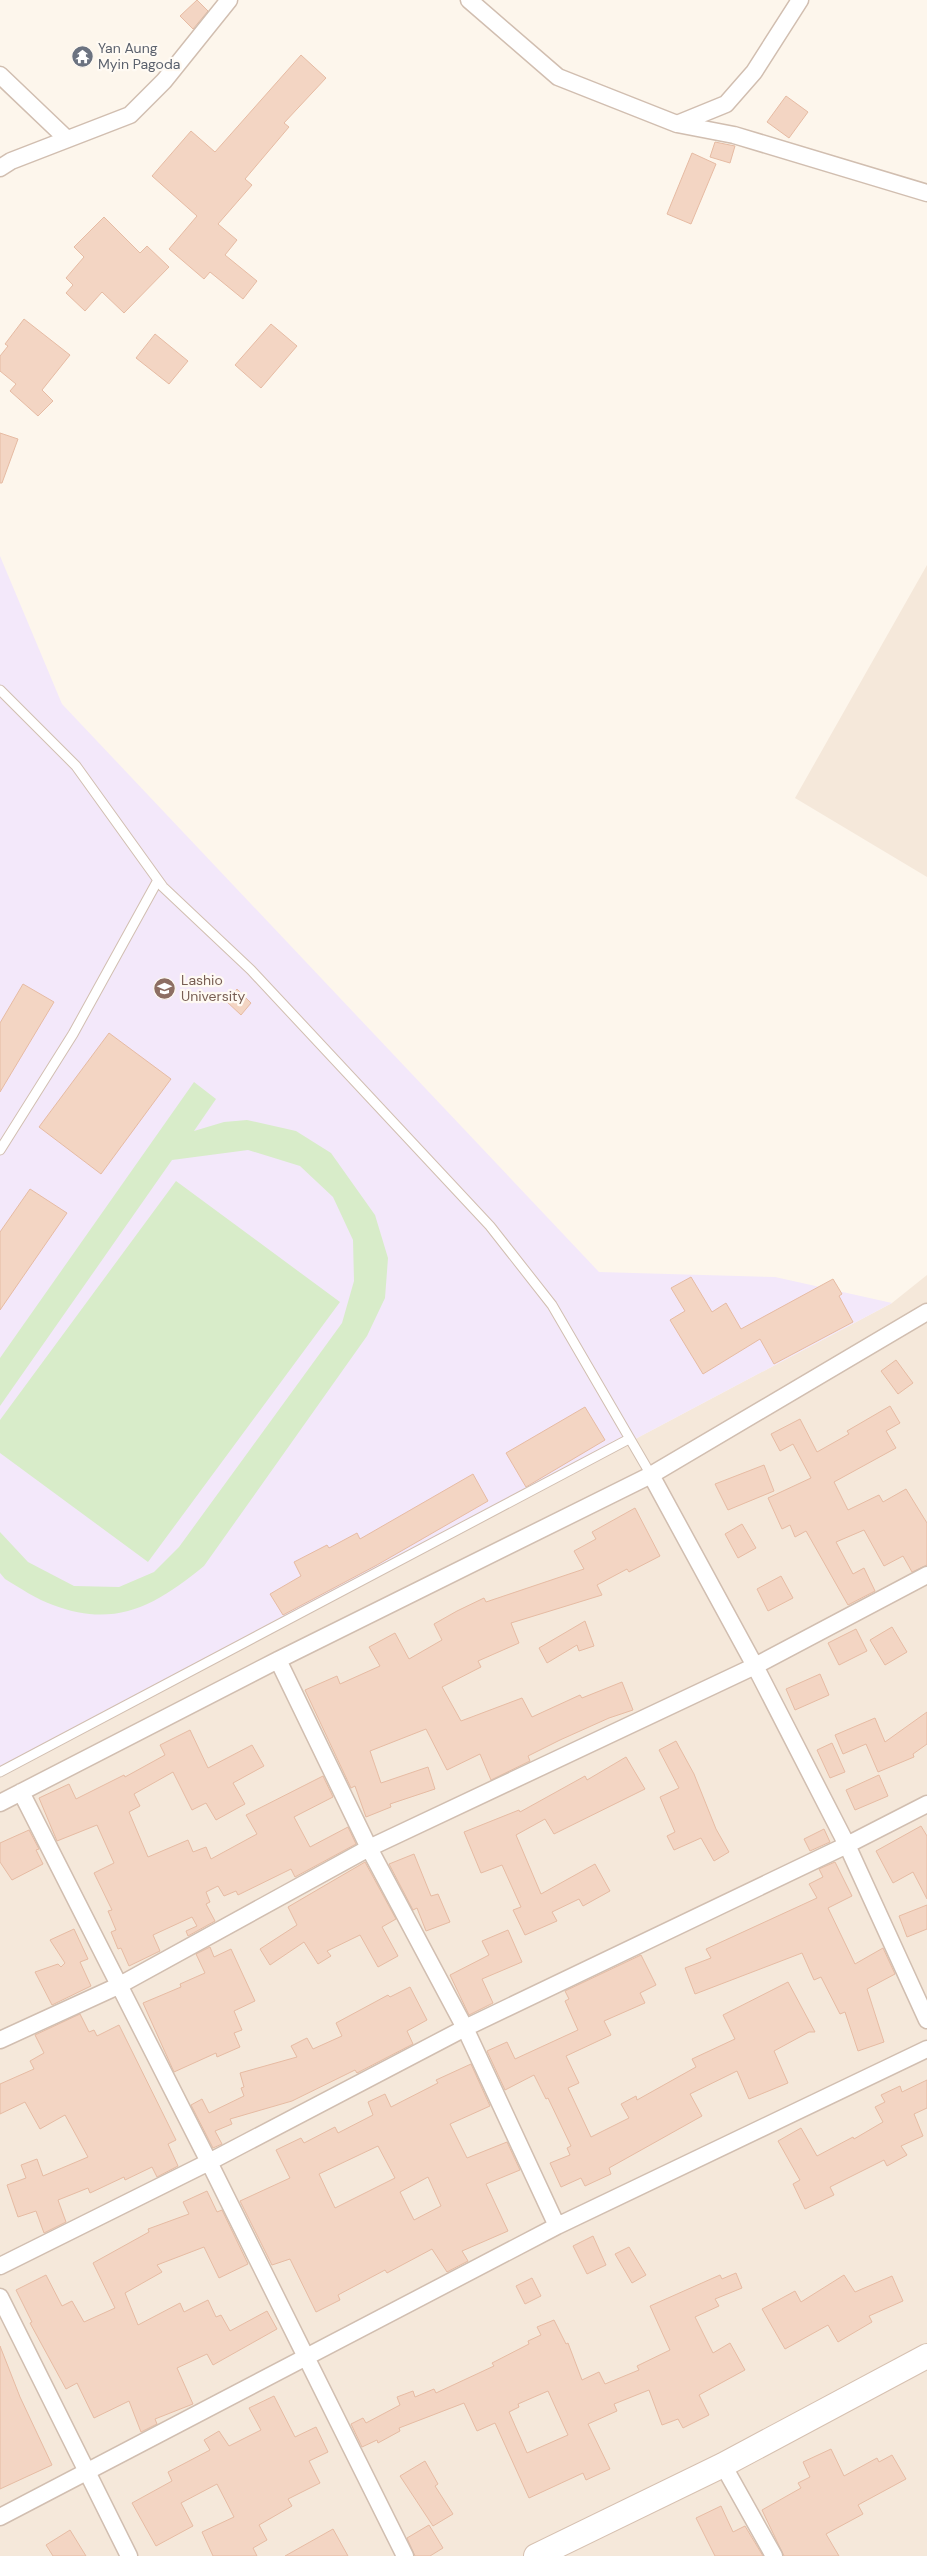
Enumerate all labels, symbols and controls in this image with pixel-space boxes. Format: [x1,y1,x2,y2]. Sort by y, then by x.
place label: Yan Aung Myin Pagoda [98,39,180,73]
temple icon: Yan Aung Myin Pagoda [70,44,94,68]
place label: Lashio University [181,971,246,1005]
school or university icon: Lashio University [153,976,177,1000]

